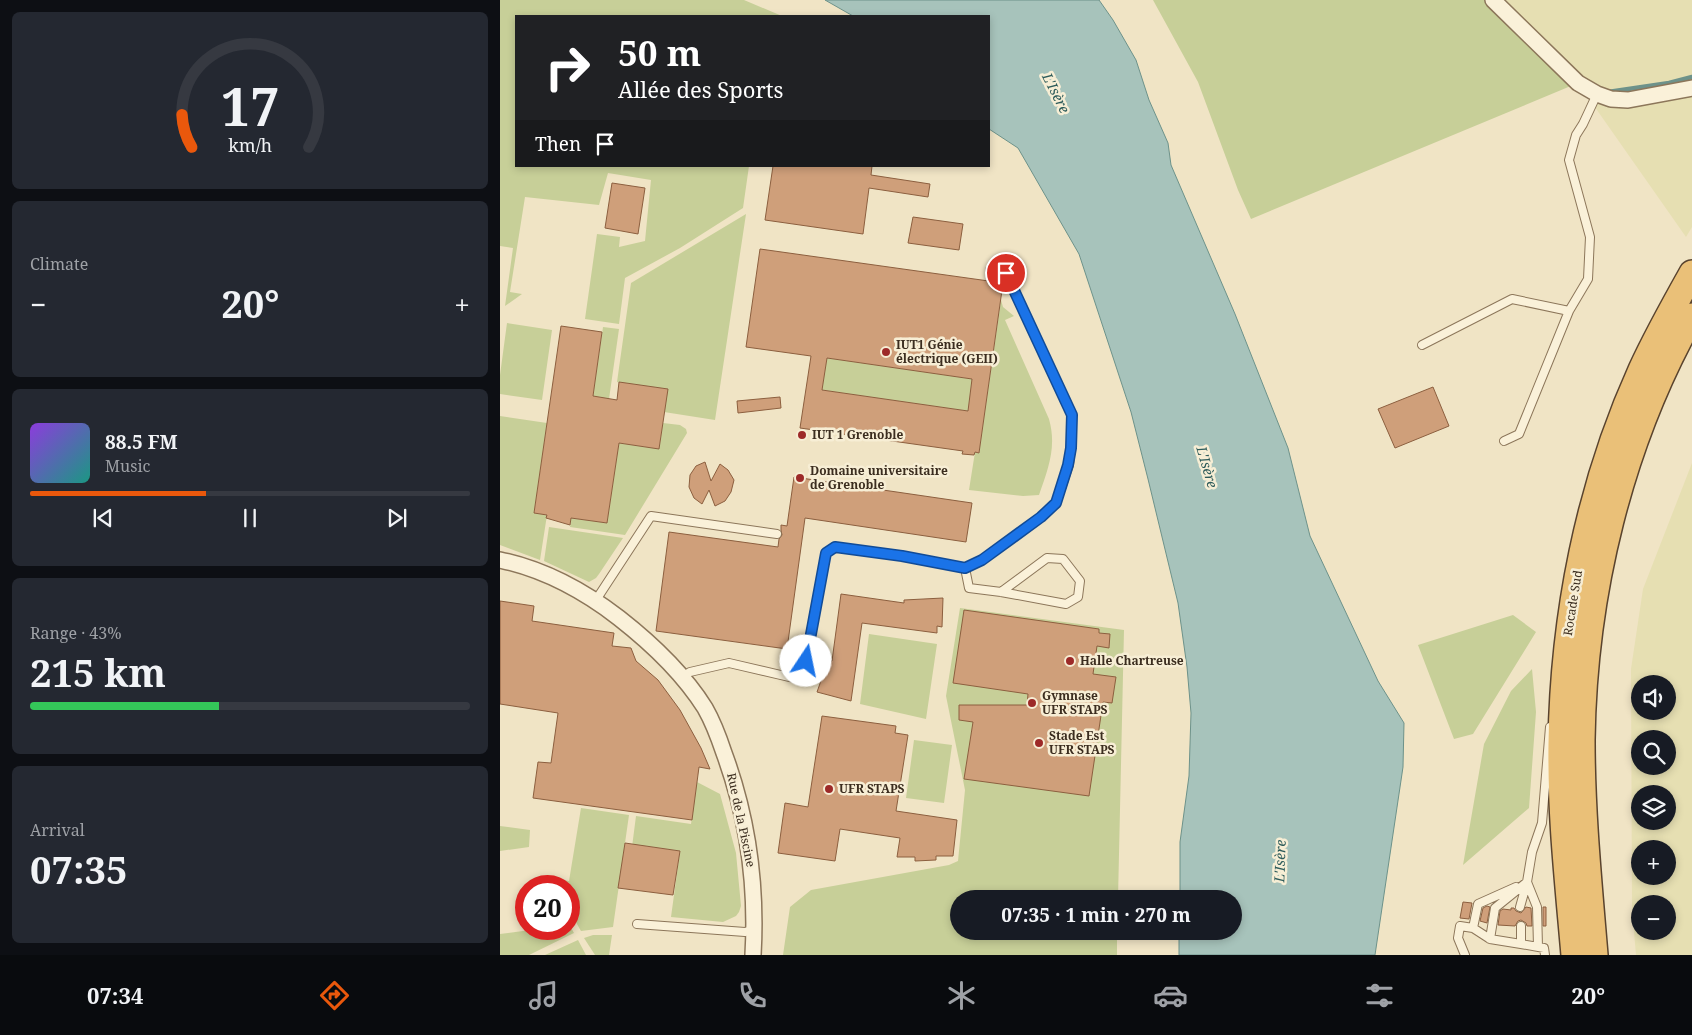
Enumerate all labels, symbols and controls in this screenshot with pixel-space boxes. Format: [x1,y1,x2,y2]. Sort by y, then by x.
text: 50 m [618,29,701,76]
icon: right [535,35,600,100]
water label: L'Isère [1038,69,1075,116]
text: 17 [221,70,279,141]
text: Allée des Sports [618,74,784,104]
icon: arrive [591,130,619,158]
text: Then [535,131,581,157]
text: km/h [228,133,272,157]
pin [985,252,1027,294]
text: Climate [30,253,88,275]
icon: arrive [992,259,1020,287]
text: 20° [221,277,279,329]
text: − [30,285,46,323]
text: + [454,285,470,323]
place label: IUT1 Génie électrique (GEII) [896,336,998,367]
marker: IUT1 Génie électrique (GEII) [880,346,892,358]
place label: IUT 1 Grenoble [812,426,903,443]
text: 88.5 FM [105,429,178,455]
marker: IUT 1 Grenoble [796,429,808,441]
water label: L'Isère [1192,443,1223,490]
text: Music [105,455,150,477]
place label: Domaine universitaire de Grenoble [810,462,948,493]
marker: Domaine universitaire de Grenoble [794,472,806,484]
icon: previous [89,504,117,532]
icon: pause [236,504,264,532]
icon: next [383,504,411,532]
street label: Rocade Sud [1559,568,1586,637]
text: Range · 43% [30,622,122,644]
position arrow [779,634,831,686]
text: 215 km [30,646,166,698]
place label: Halle Chartreuse [1080,652,1184,669]
marker: Halle Chartreuse [1064,655,1076,667]
map controls [1631,675,1676,940]
button: sound [1631,675,1676,720]
place label: Gymnase UFR STAPS [1042,687,1108,718]
marker: Gymnase UFR STAPS [1026,697,1038,709]
place label: Stade Est UFR STAPS [1049,727,1115,758]
button: search [1631,730,1676,775]
marker: Stade Est UFR STAPS [1033,737,1045,749]
street label: Rue de la Piscine [723,771,760,869]
place label: UFR STAPS [839,780,905,797]
marker: UFR STAPS [823,783,835,795]
button: layers [1631,785,1676,830]
text: Arrival [30,819,85,841]
water label: L'Isère [1269,839,1290,884]
button: + [1631,840,1676,885]
text: 07:35 [30,843,127,895]
speed limit sign: 20 [515,875,580,940]
button: − [1631,895,1676,940]
text: 07:35 · 1 min · 270 m [1001,902,1191,928]
icon: directions [317,978,352,1013]
icon: music [526,978,561,1013]
icon: phone [735,978,770,1013]
icon: climate [944,978,979,1013]
icon: car [1153,978,1188,1013]
icon: filters [1362,978,1397,1013]
text: 07:34 [87,980,143,1010]
text: 20° [1571,980,1605,1010]

